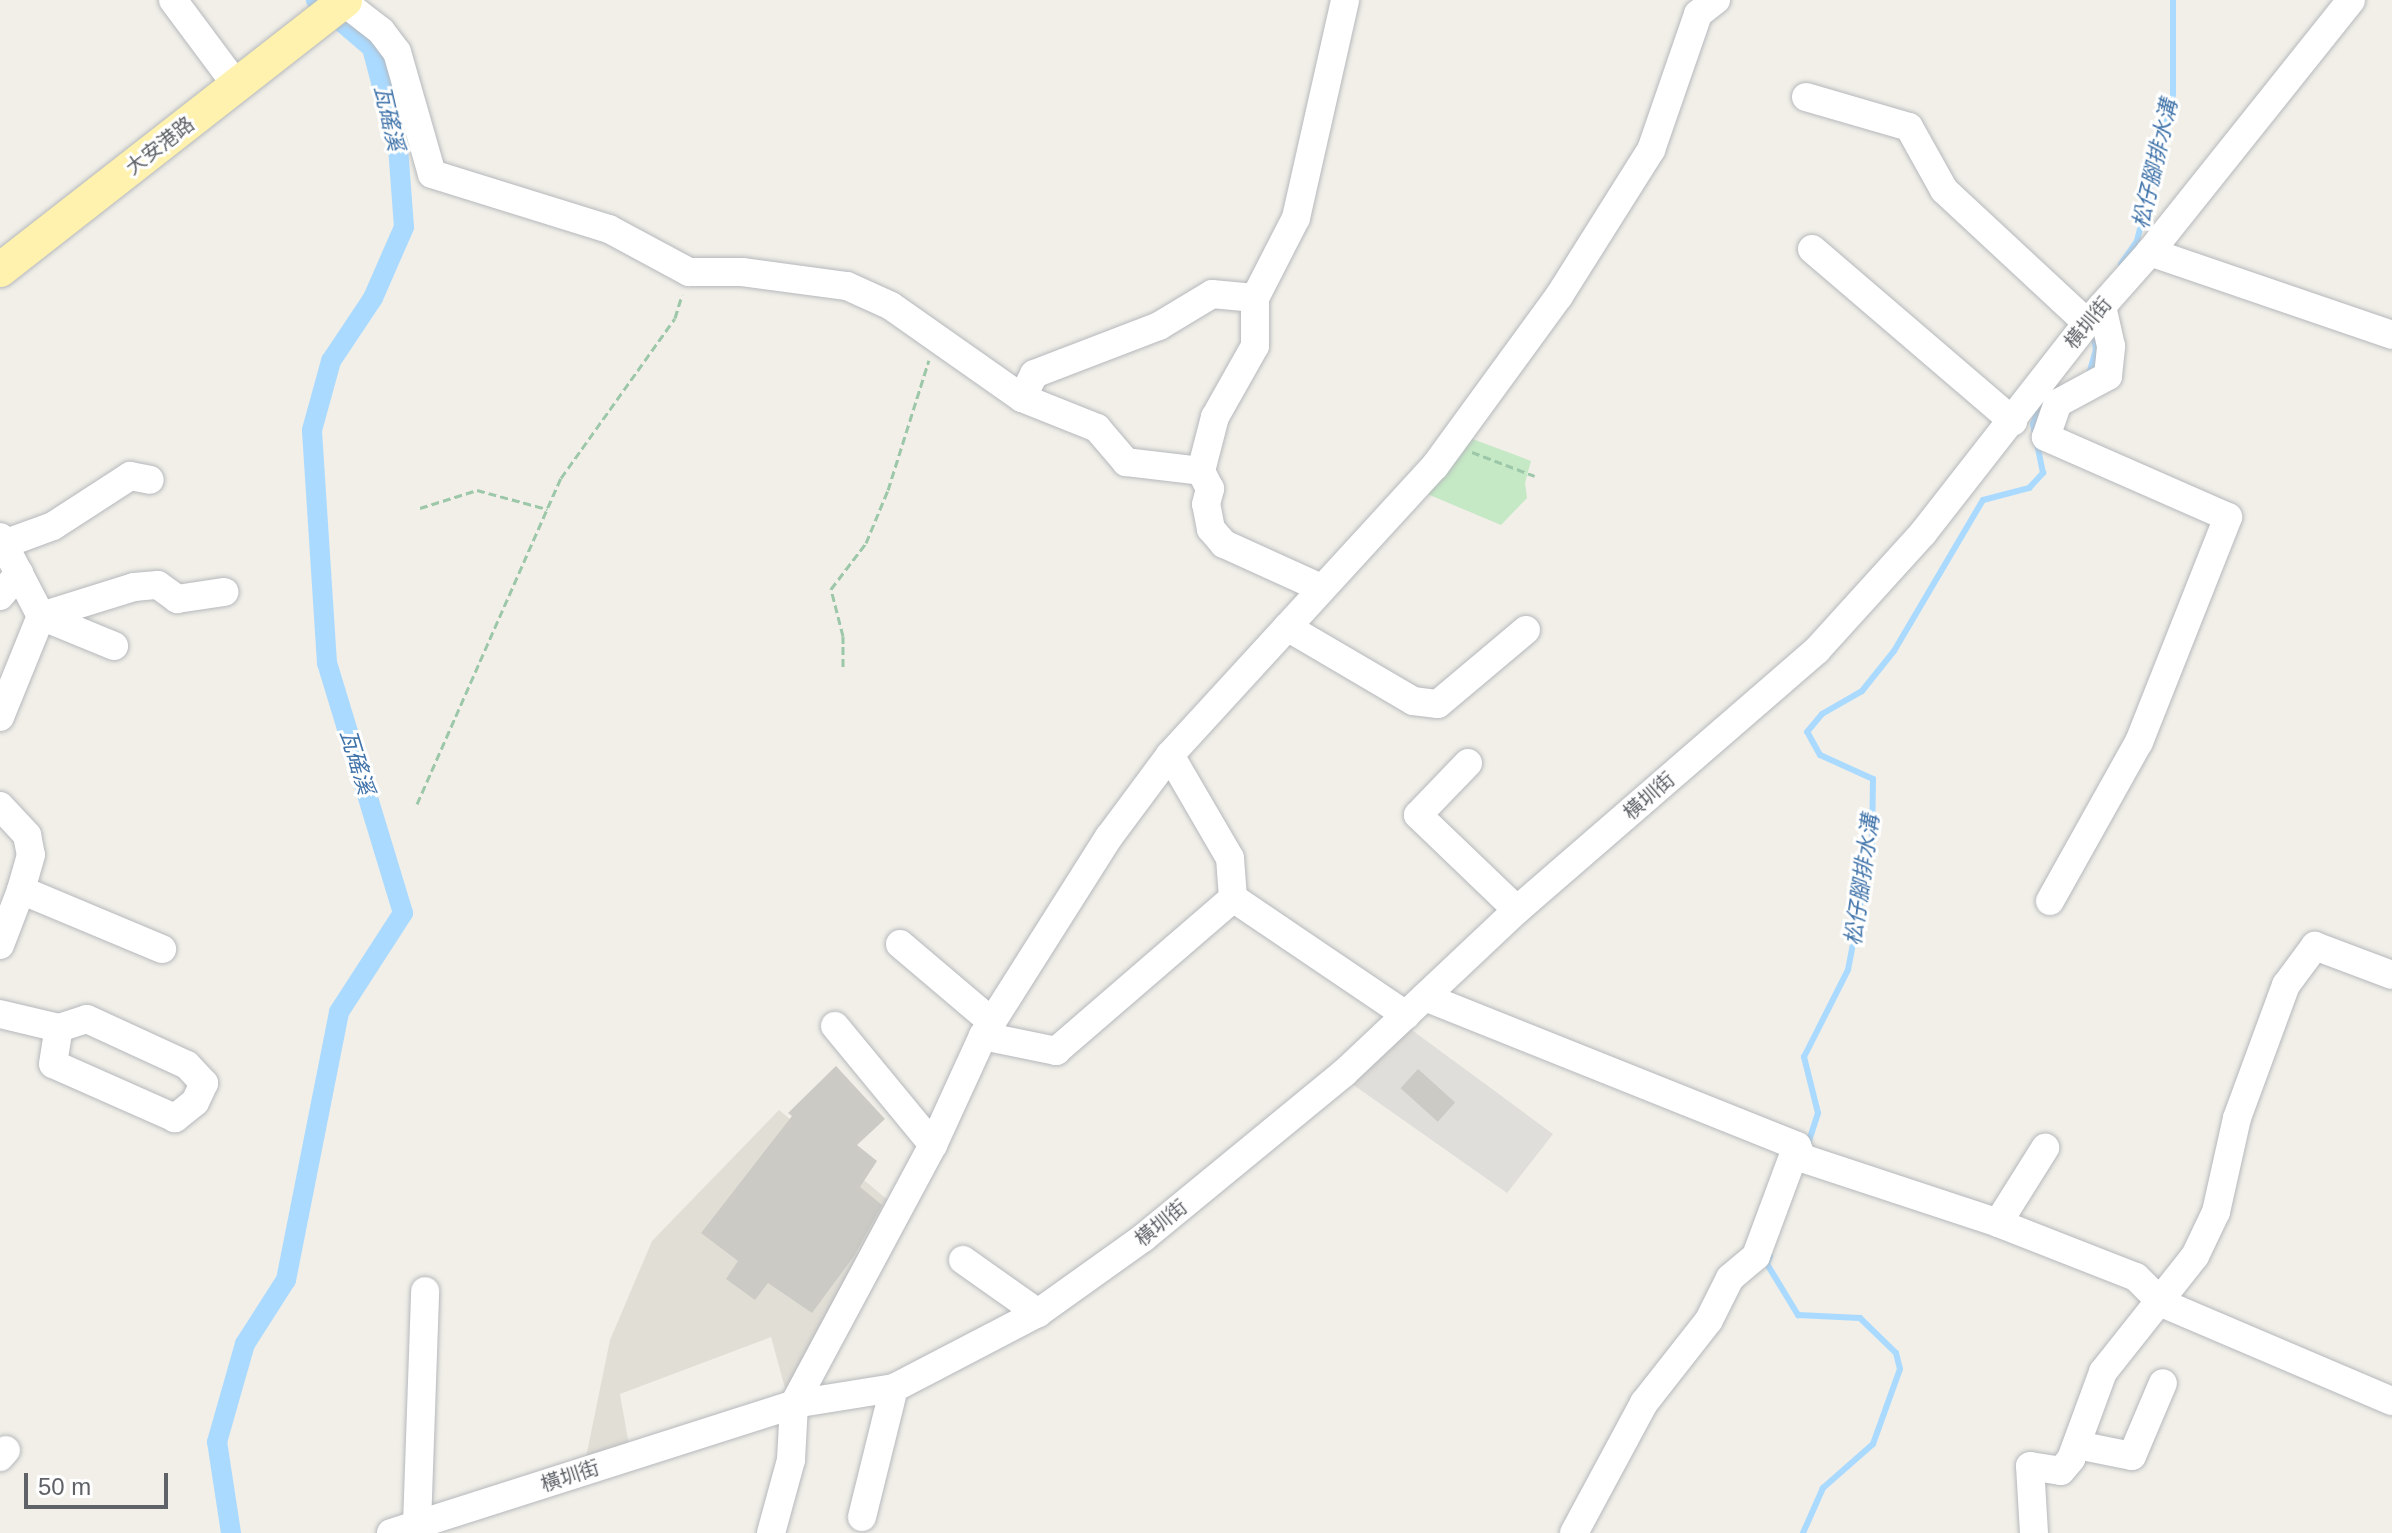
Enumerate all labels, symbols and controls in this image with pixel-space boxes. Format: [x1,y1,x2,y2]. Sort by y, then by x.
water label: 瓦磘溪 [369,83,409,153]
water label: 松仔腳排水溝 [2127,97,2183,231]
street label: 大安港路 [121,112,199,180]
street label: 橫圳街 [2060,292,2116,354]
water label: 瓦磘溪 [335,727,379,797]
street label: 橫圳街 [1618,767,1680,825]
water label: 松仔腳排水溝 [1840,813,1884,947]
street label: 橫圳街 [1130,1195,1192,1251]
street label: 橫圳街 [538,1455,602,1497]
scale bar [28,1457,172,1507]
text: 50 m [38,1473,91,1500]

